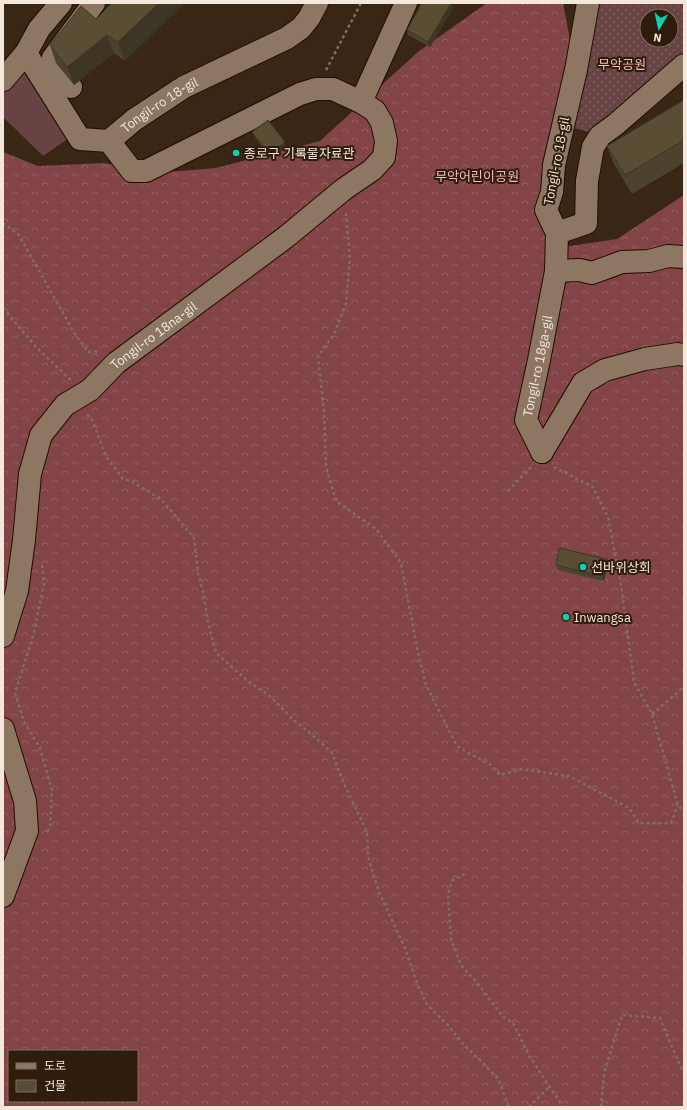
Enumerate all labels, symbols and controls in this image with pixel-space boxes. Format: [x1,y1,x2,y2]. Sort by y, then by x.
north arrow [639,8,679,48]
text: N [652,30,662,45]
park label: 무악공원 [598,56,646,73]
street label: Tongil-ro 18-gil [117,73,201,137]
street label: Tongil-ro 18-gil [540,115,573,207]
place label: 종로구 기록물자료관 [244,145,355,162]
marker: 종로구 기록물자료관 [231,148,241,158]
park label: 무악어린이공원 [435,168,519,185]
street label: Tongil-ro 18na-gil [107,298,201,373]
street label: Tongil-ro 18ga-gil [519,313,556,418]
place label: 선바위상회 [591,559,651,576]
marker: 선바위상회 [578,562,588,572]
place label: Inwangsa [574,609,631,626]
marker: Inwangsa [561,612,571,622]
legend [8,1050,138,1102]
text: 도로 [44,1058,66,1073]
text: 건물 [44,1078,66,1093]

